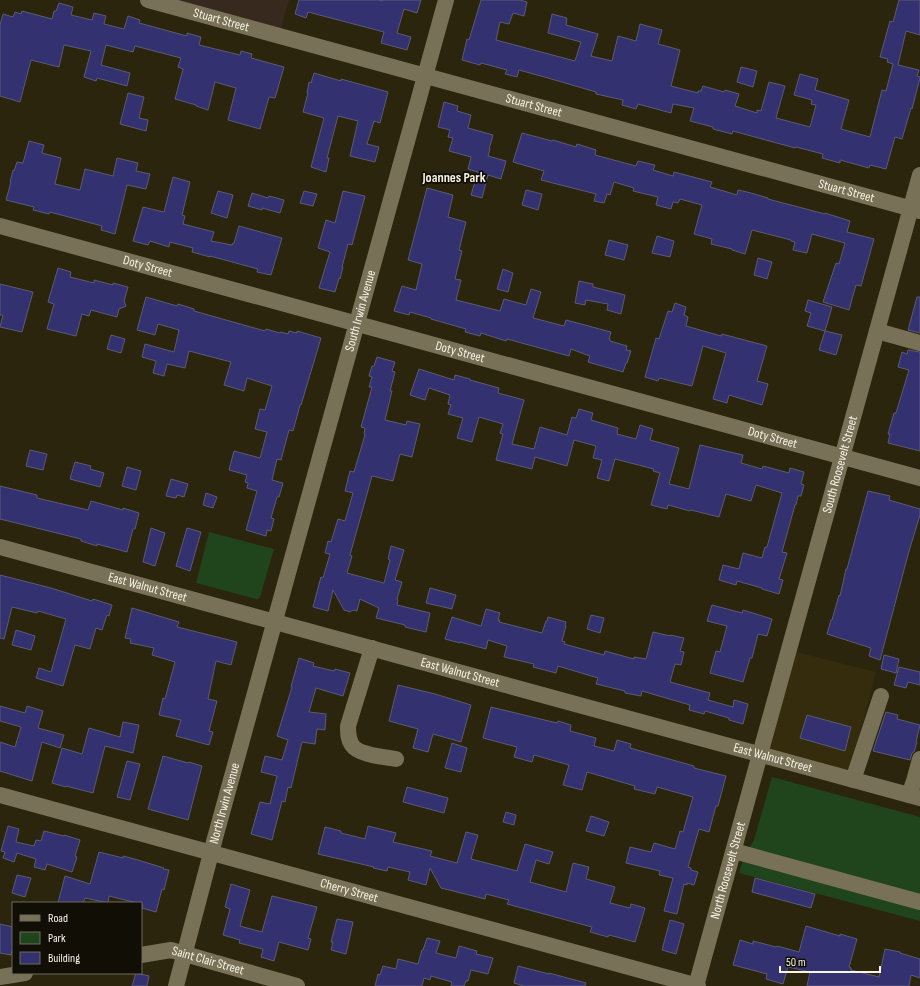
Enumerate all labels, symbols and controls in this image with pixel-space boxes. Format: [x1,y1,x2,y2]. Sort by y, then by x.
street label: Stuart Street [192,5,251,35]
street label: Stuart Street [504,90,564,121]
district label: Joannes Park [421,169,486,186]
street label: Stuart Street [817,176,876,206]
street label: Doty Street [121,252,174,281]
street label: South Irwin Avenue [341,268,379,353]
street label: Doty Street [434,338,486,366]
street label: South Roosevelt Street [819,414,861,515]
street label: Doty Street [746,423,799,452]
street label: East Walnut Street [106,569,189,606]
street label: East Walnut Street [419,654,501,691]
street label: East Walnut Street [732,739,814,776]
street label: North Irwin Avenue [206,761,243,846]
street label: North Roosevelt Street [707,820,749,921]
street label: Cherry Street [318,875,380,906]
legend [12,902,142,974]
text: Road [48,911,68,926]
text: Park [48,931,66,946]
street label: Saint Clair Street [170,943,246,978]
scale bar [780,948,880,974]
text: Building [48,951,80,966]
text: 50 m [786,955,806,970]

